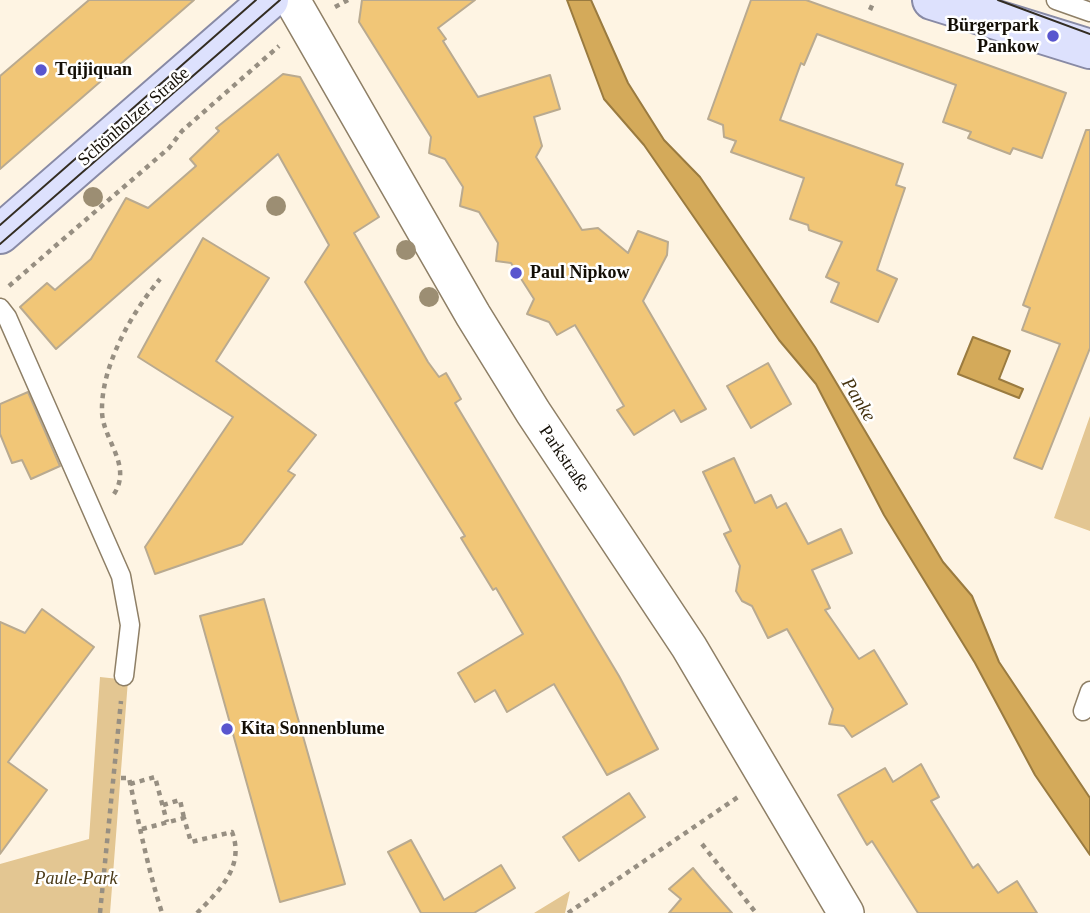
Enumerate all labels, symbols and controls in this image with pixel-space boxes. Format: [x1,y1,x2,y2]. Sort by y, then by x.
place label: Bürgerpark Pankow [947,15,1039,58]
marker: Bürgerpark Pankow [1045,28,1061,44]
place label: Tqijiquan [55,59,132,81]
marker: Tqijiquan [33,62,49,78]
street label: Schönholzer Straße [74,63,194,171]
place label: Paul Nipkow [530,262,630,284]
marker: Paul Nipkow [508,265,524,281]
water label: Panke [836,374,880,426]
street label: Parkstraße [534,421,594,497]
place label: Kita Sonnenblume [241,718,385,740]
marker: Kita Sonnenblume [219,721,235,737]
park label: Paule-Park [35,868,117,890]

